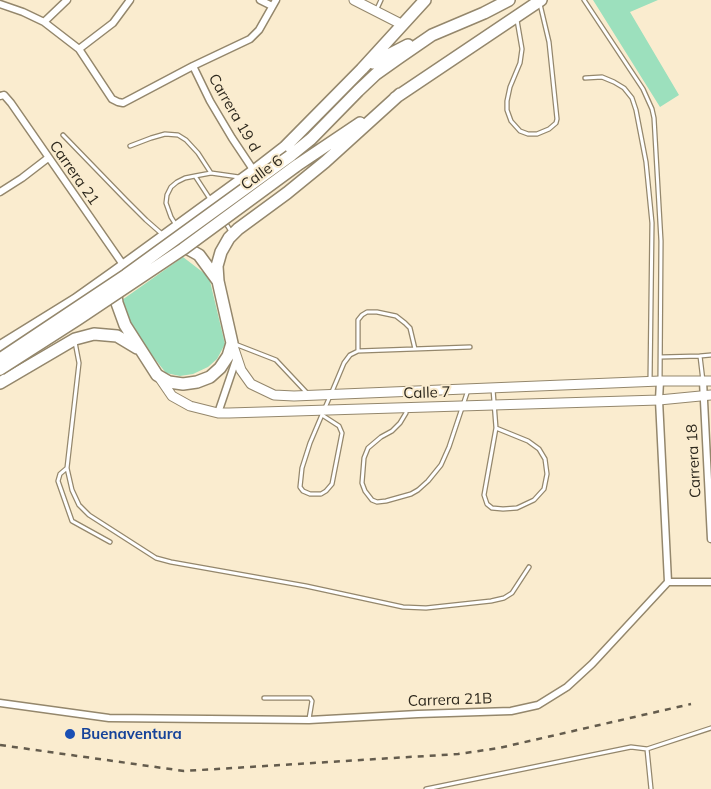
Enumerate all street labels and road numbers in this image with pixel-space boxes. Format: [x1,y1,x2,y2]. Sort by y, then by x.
street label: Carrera 19 d [204,71,264,155]
street label: Carrera 21 [45,137,103,209]
street label: Calle 6 [238,152,286,194]
street label: Calle 7 [403,383,451,403]
street label: Carrera 18 [683,423,705,499]
street label: Carrera 21B [407,690,493,710]

